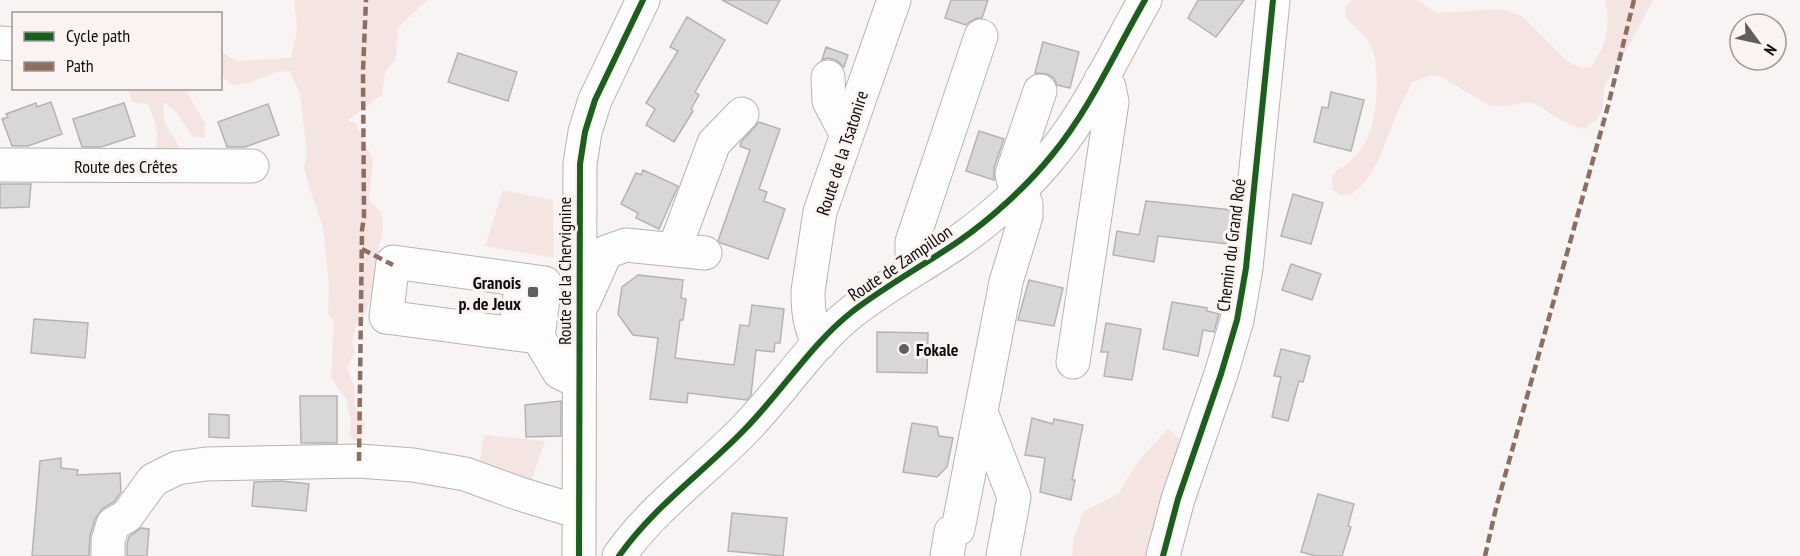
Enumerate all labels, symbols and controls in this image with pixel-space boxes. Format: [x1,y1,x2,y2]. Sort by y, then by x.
legend [12,12,222,90]
north arrow [1728,12,1788,72]
text: Cycle path [66,24,130,47]
text: N [1760,41,1781,59]
text: Path [66,54,94,77]
street label: Route de la Tsatonire [811,88,873,218]
street label: Route des Crêtes [74,155,178,178]
street label: Chemin du Grand Roé [1211,177,1251,313]
street label: Route de la Chervignine [553,197,576,345]
street label: Route de Zampillon [844,220,956,306]
place label: Granois p. de Jeux [458,271,521,315]
marker: Granois p. de Jeux [526,285,540,299]
place label: Fokale [916,338,959,361]
marker: Fokale [897,342,911,356]

